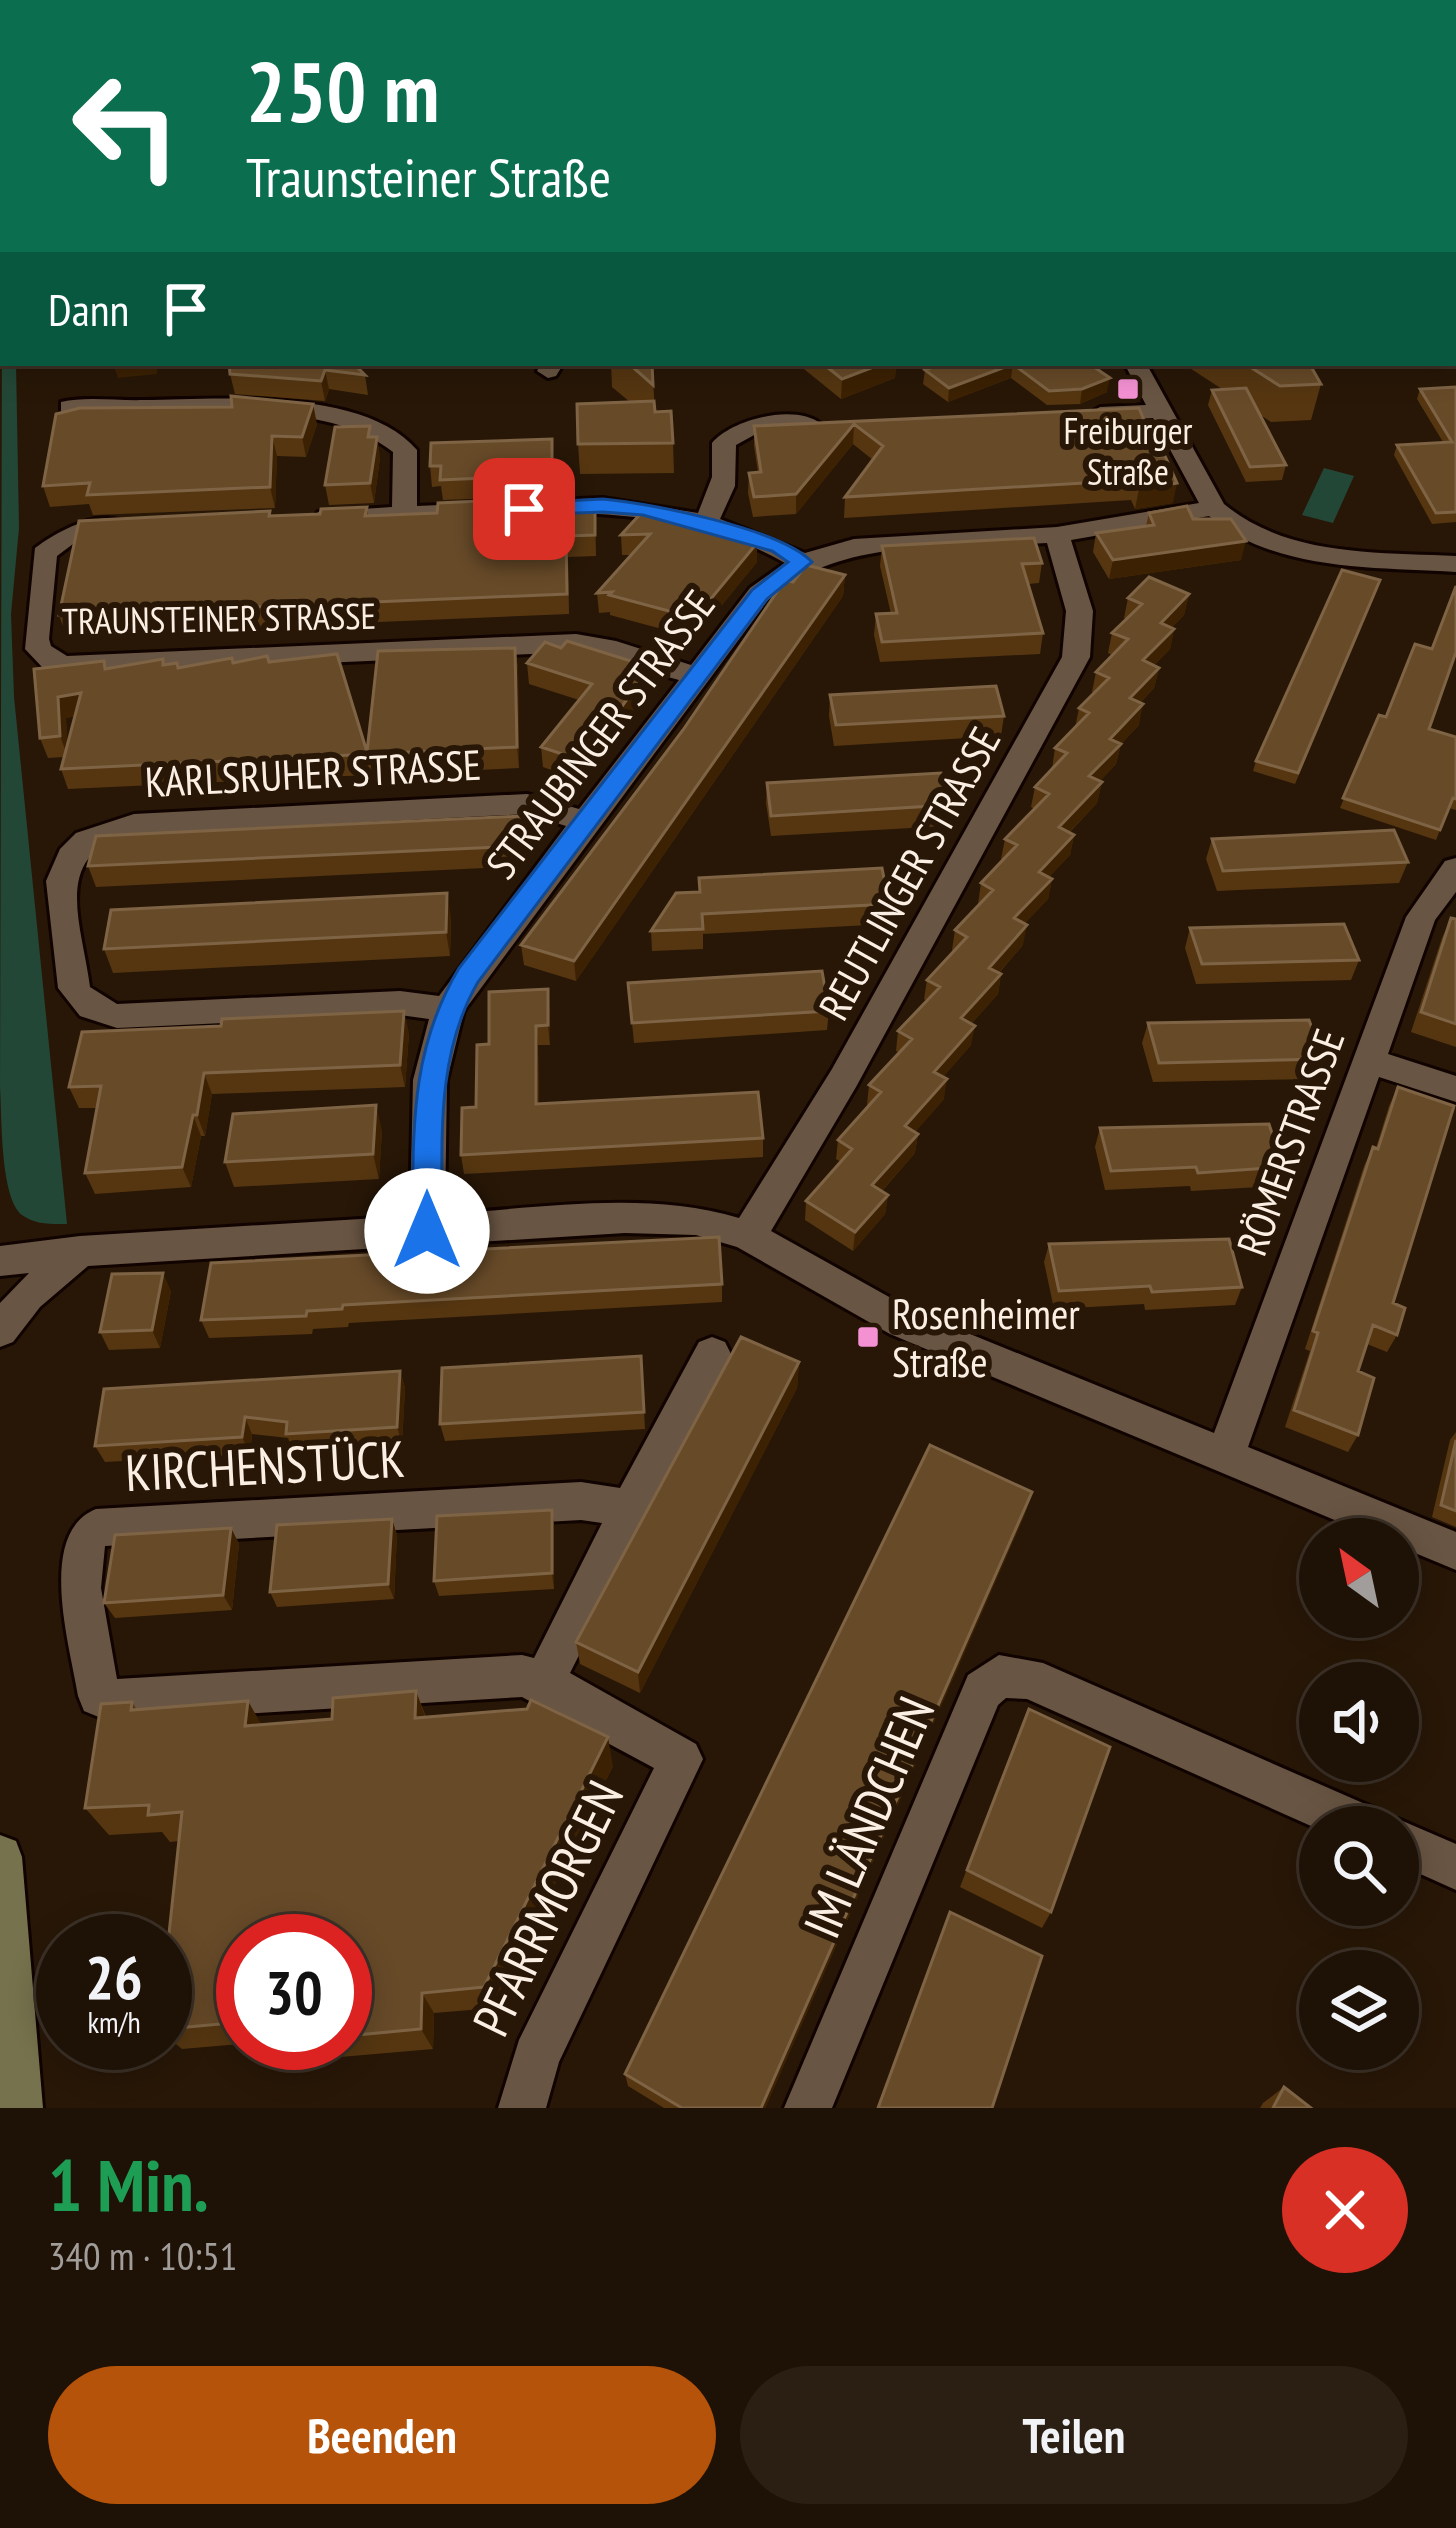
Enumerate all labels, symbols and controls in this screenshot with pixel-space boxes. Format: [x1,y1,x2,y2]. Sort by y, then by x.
text: 250 m [246,36,439,145]
icon: left [48,48,204,204]
text: Traunsteiner Straße [246,142,611,212]
icon: arrive [153,276,219,342]
text: Dann [48,280,129,338]
marker: Freiburger Straße [1115,376,1141,402]
place label: Freiburger Straße [1064,407,1193,495]
pin [473,458,575,560]
icon: arrive [491,476,557,542]
street label: STRAUBINGER STRASSE [474,579,726,889]
street label: TRAUNSTEINER STRASSE [62,592,376,644]
street label: REUTLINGER STRASSE [806,717,1012,1029]
street label: KARLSRUHER STRASSE [144,737,482,809]
street label: RÖMERSTRASSE [1224,1021,1356,1263]
position arrow [364,1168,490,1294]
place label: Rosenheimer Straße [892,1286,1080,1389]
marker: Rosenheimer Straße [855,1324,881,1350]
street label: KIRCHENSTÜCK [124,1425,406,1505]
north arrow [1299,1518,1419,1638]
map controls [1299,1518,1419,2070]
button: sound [1299,1662,1419,1782]
street label: IM LÄNDCHEN [788,1687,948,1947]
street label: PFARRMORGEN [457,1770,637,2046]
button: search [1299,1806,1419,1926]
speed limit sign: 30 [216,1914,372,2070]
text: 26 [85,1938,143,2016]
button: layers [1299,1950,1419,2070]
text: km/h [87,2002,141,2041]
text: 1 Min. [48,2138,209,2231]
button: close [1282,2147,1408,2273]
text: 340 m · 10:51 [48,2230,237,2281]
button: Beenden [48,2366,716,2504]
button: Teilen [740,2366,1408,2504]

